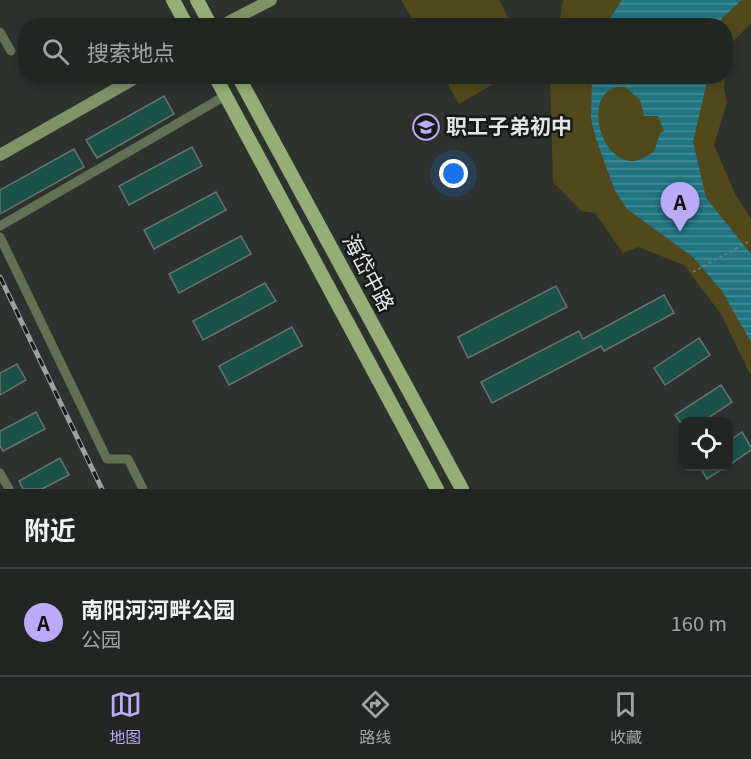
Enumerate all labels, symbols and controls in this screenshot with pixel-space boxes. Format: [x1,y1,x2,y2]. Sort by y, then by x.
search box [18,18,733,84]
icon: search [39,35,72,68]
text: 搜索地点 [87,35,175,67]
place label: 职工子弟初中 [446,110,572,140]
school or university icon: 职工子弟初中 [411,112,441,142]
your location [439,159,468,188]
pin: A [660,182,700,232]
street label: 海岱中路 [337,228,403,316]
map controls [679,417,733,471]
button: locate [679,417,733,471]
text: 附近 [24,510,76,547]
text: 南阳河河畔公园 [81,592,235,624]
text: A [37,608,50,637]
text: 160 m [671,608,727,637]
text: 公园 [81,624,121,653]
tab: 地图 [109,688,142,748]
tab: 路线 [359,688,392,748]
tab: 收藏 [609,688,642,748]

